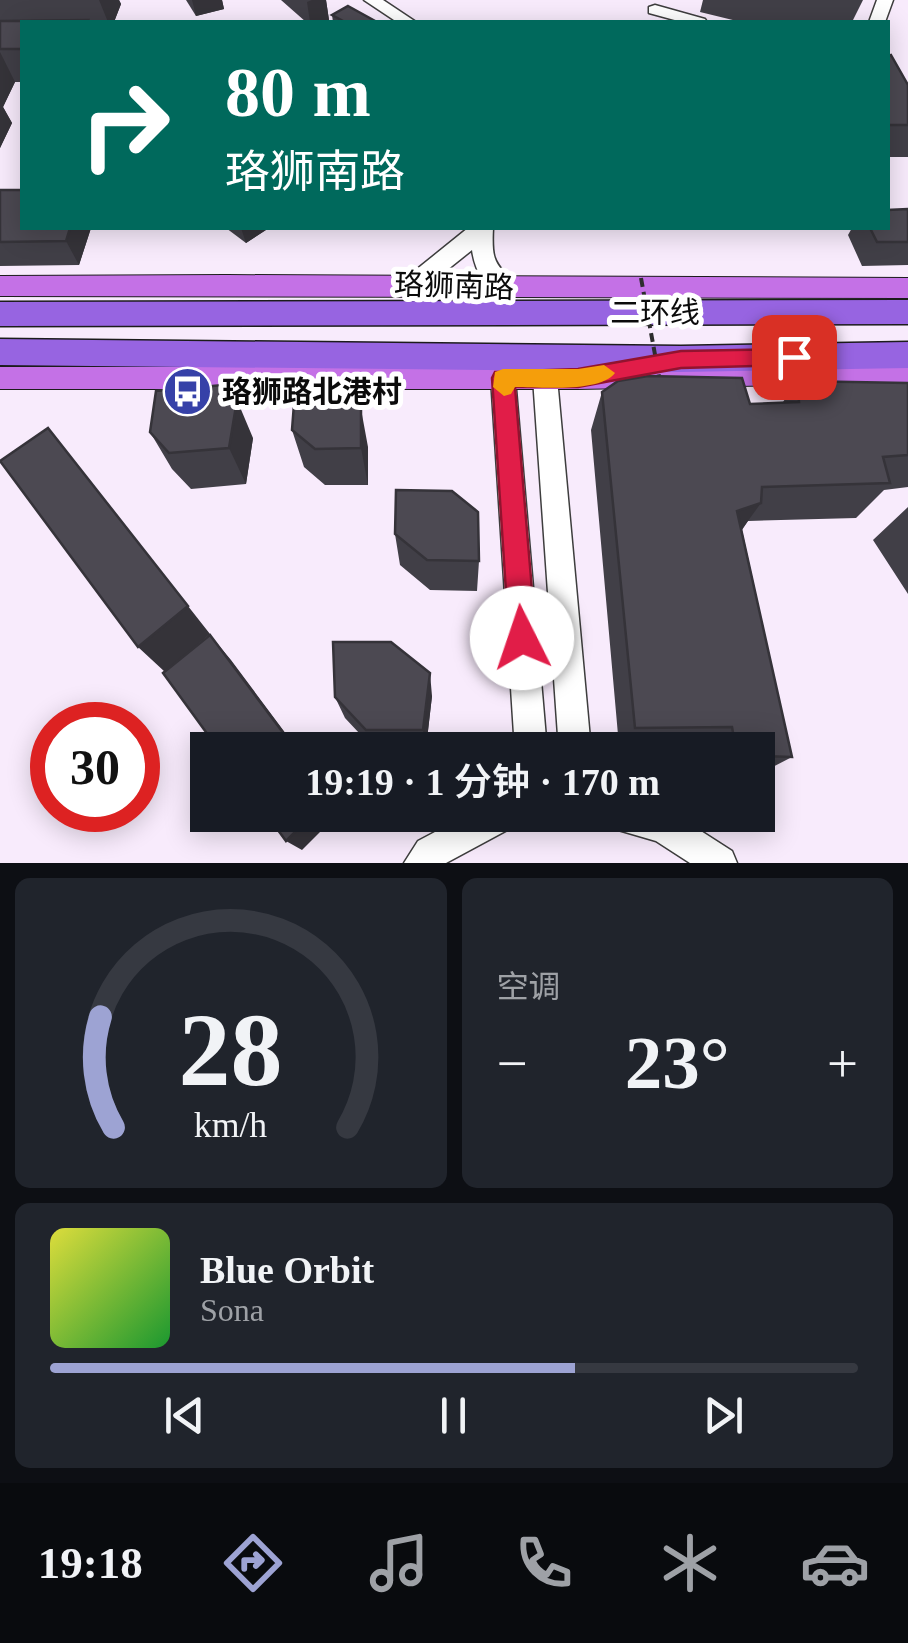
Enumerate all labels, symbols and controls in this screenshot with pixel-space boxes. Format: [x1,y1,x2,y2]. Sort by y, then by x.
text: 80 m [225,54,371,131]
icon: right [60,60,190,190]
text: 珞狮南路 [225,147,405,197]
street label: 珞狮南路 [393,267,515,304]
street label: 二环线 [610,296,700,329]
pin [752,315,837,400]
icon: arrive [767,330,822,385]
bus stop icon: 珞狮路北港村 [161,366,213,418]
place label: 珞狮路北港村 [222,375,402,408]
position arrow [470,586,574,690]
speed limit sign: 30 [30,702,160,832]
text: 19:19 · 1 分钟 · 170 m [305,761,660,803]
text: 空调 [497,969,561,1005]
text: 28 [179,992,283,1107]
text: 23° [625,1021,730,1104]
text: − [497,1033,528,1094]
text: + [827,1033,858,1094]
text: km/h [194,1105,268,1145]
text: Blue Orbit [200,1249,374,1291]
text: Sona [200,1292,264,1328]
icon: previous [157,1388,212,1443]
icon: pause [426,1388,481,1443]
icon: next [696,1388,751,1443]
icon: directions [218,1528,288,1598]
icon: music [364,1528,434,1598]
icon: phone [509,1528,579,1598]
icon: climate [655,1528,725,1598]
icon: car [800,1528,870,1598]
text: 19:18 [38,1538,143,1588]

